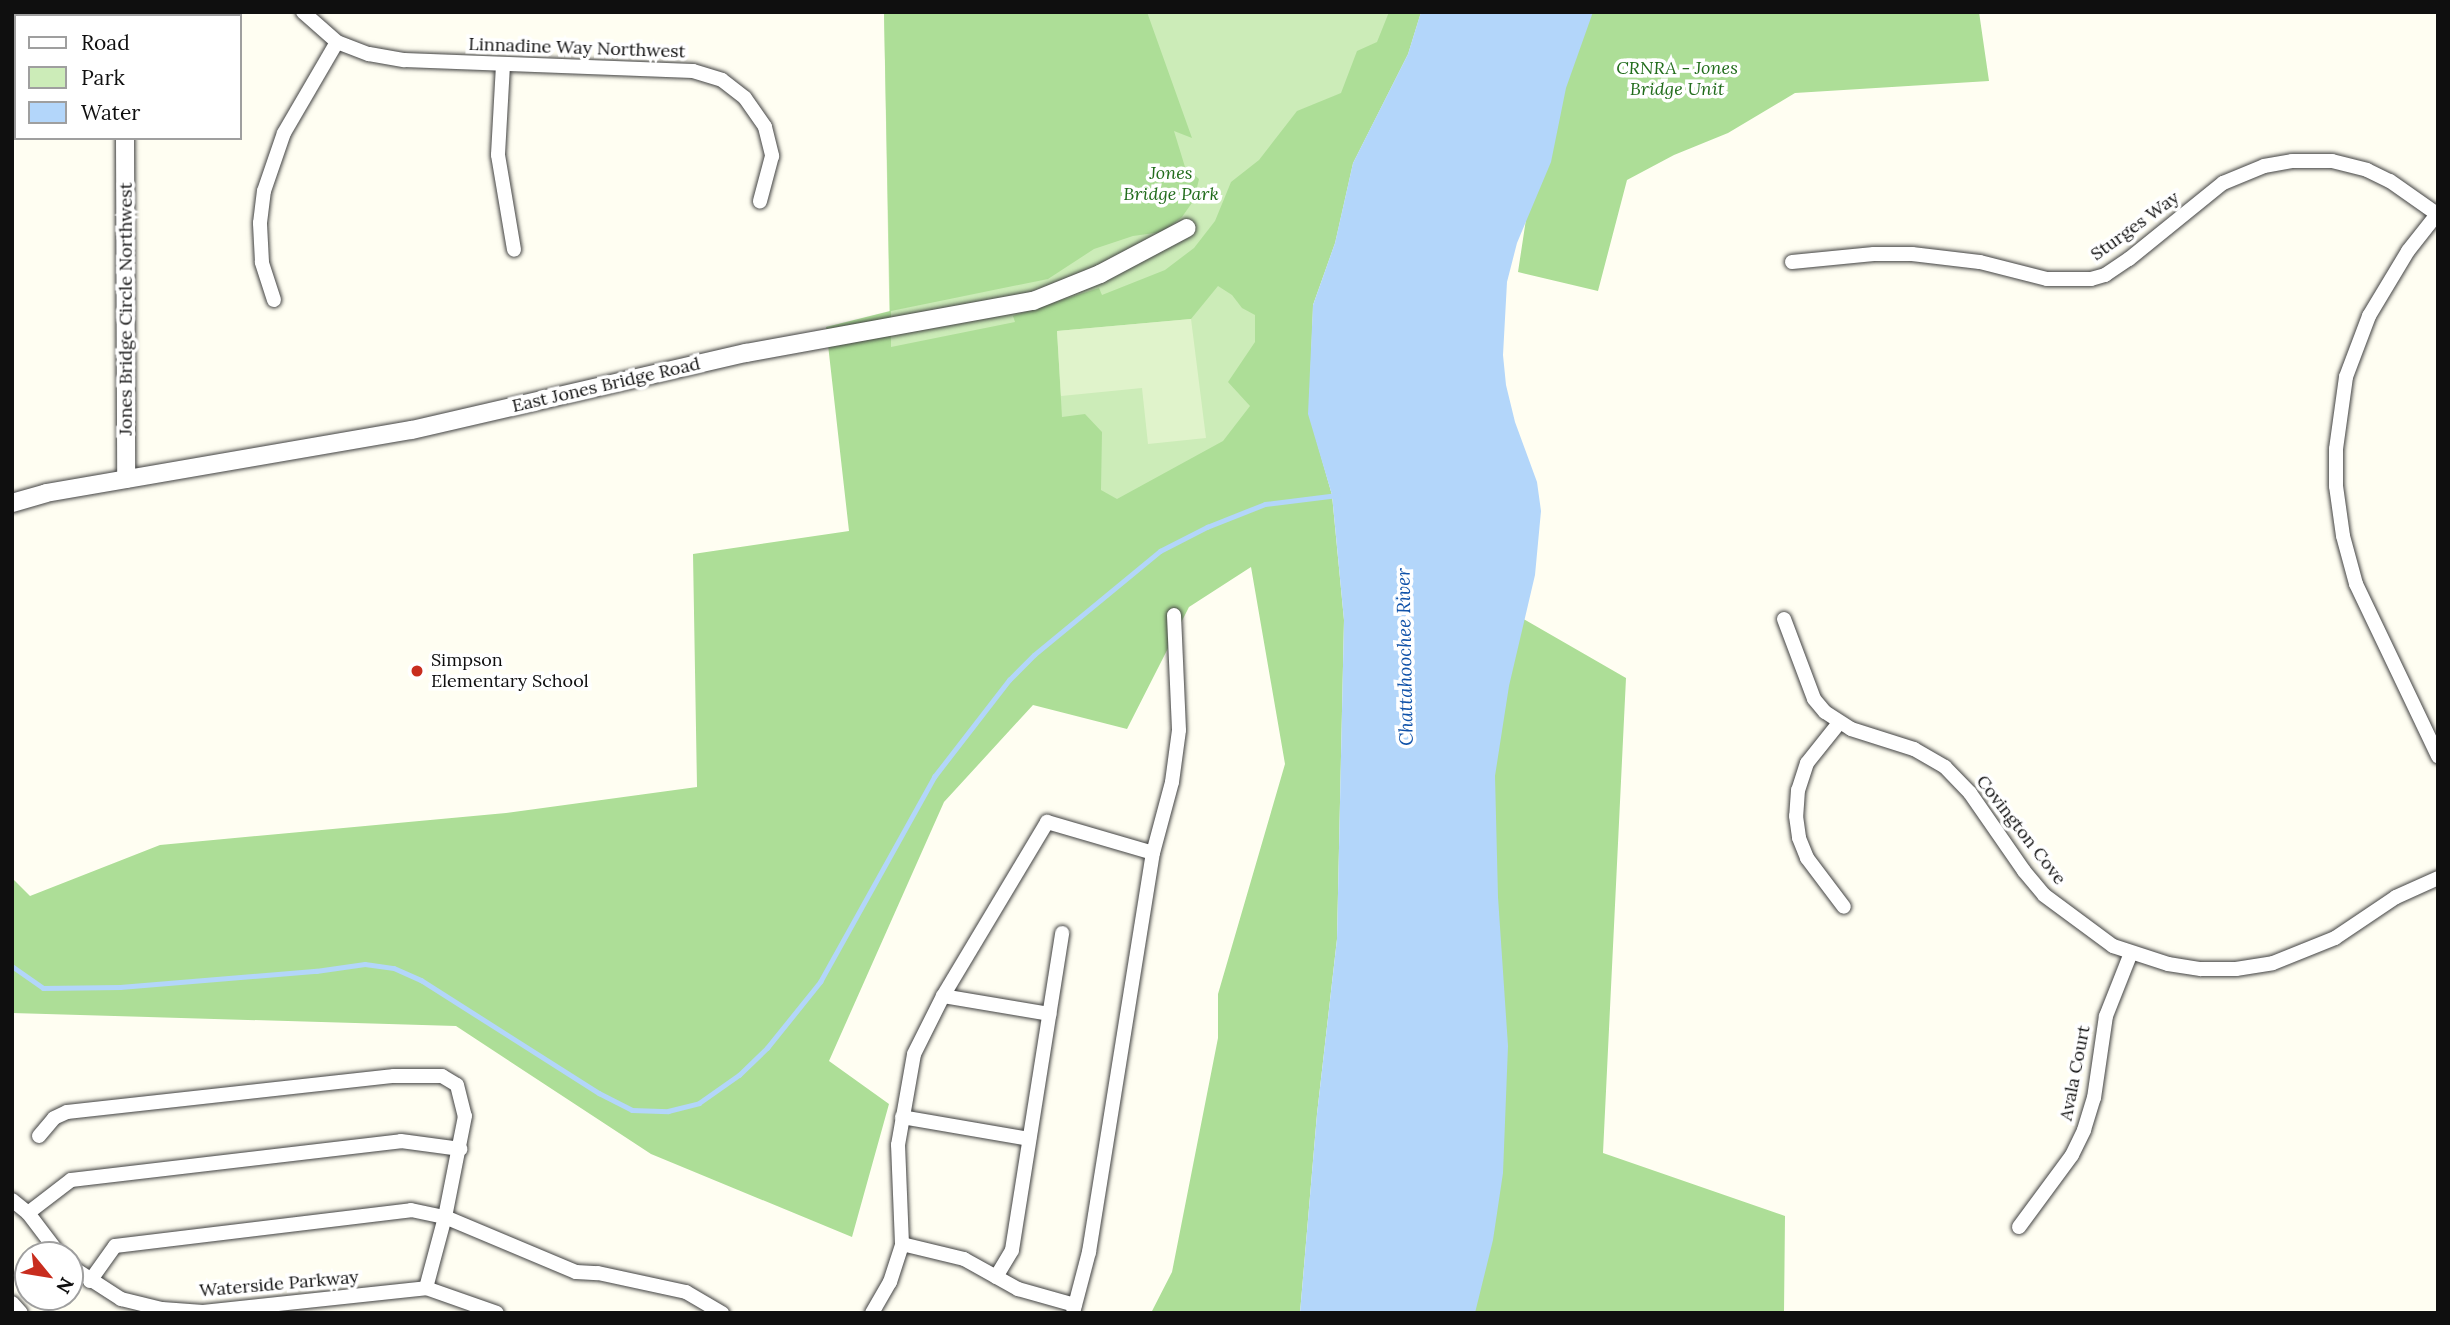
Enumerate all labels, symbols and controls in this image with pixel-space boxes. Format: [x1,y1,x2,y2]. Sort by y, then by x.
legend [14,14,242,140]
text: Road [81,29,130,56]
street label: Linnadine Way Northwest [468,33,686,63]
park label: CRNRA - Jones Bridge Unit [1616,58,1738,100]
text: Park [81,64,125,91]
text: Water [81,99,140,126]
park label: Jones Bridge Park [1123,163,1219,206]
street label: Jones Bridge Circle Northwest [115,182,137,436]
street label: Sturges Way [2087,187,2183,265]
street label: East Jones Bridge Road [510,353,702,417]
water label: Chattahoochee River [1392,568,1418,746]
place label: Simpson Elementary School [431,650,589,692]
marker: Simpson Elementary School [409,663,425,679]
street label: Covington Cove [1972,771,2070,889]
street label: Avala Court [2055,1023,2095,1123]
north arrow [14,1241,84,1311]
street label: Waterside Parkway [198,1266,360,1302]
text: N [51,1273,80,1298]

